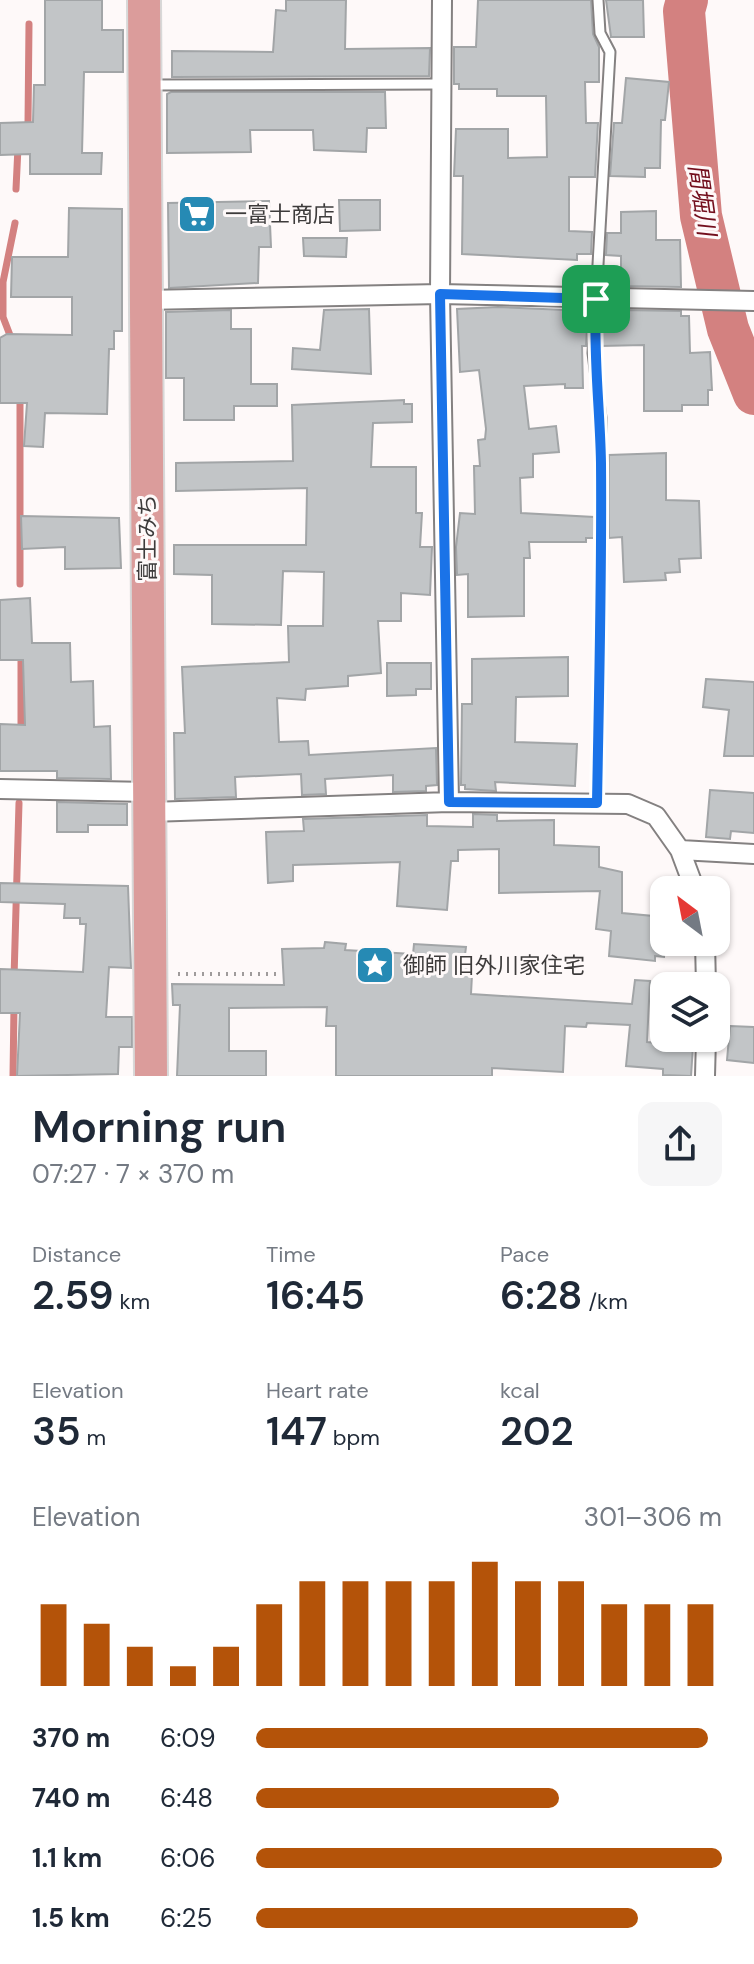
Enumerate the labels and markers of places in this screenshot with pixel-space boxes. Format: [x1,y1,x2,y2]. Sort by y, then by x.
supermarket icon: 一富士商店 [176,193,218,235]
place label: 一富士商店 [225,200,335,229]
pin [562,265,630,333]
place icon: 御師 旧外川家住宅 [354,944,396,986]
place label: 御師 旧外川家住宅 [403,951,585,980]

